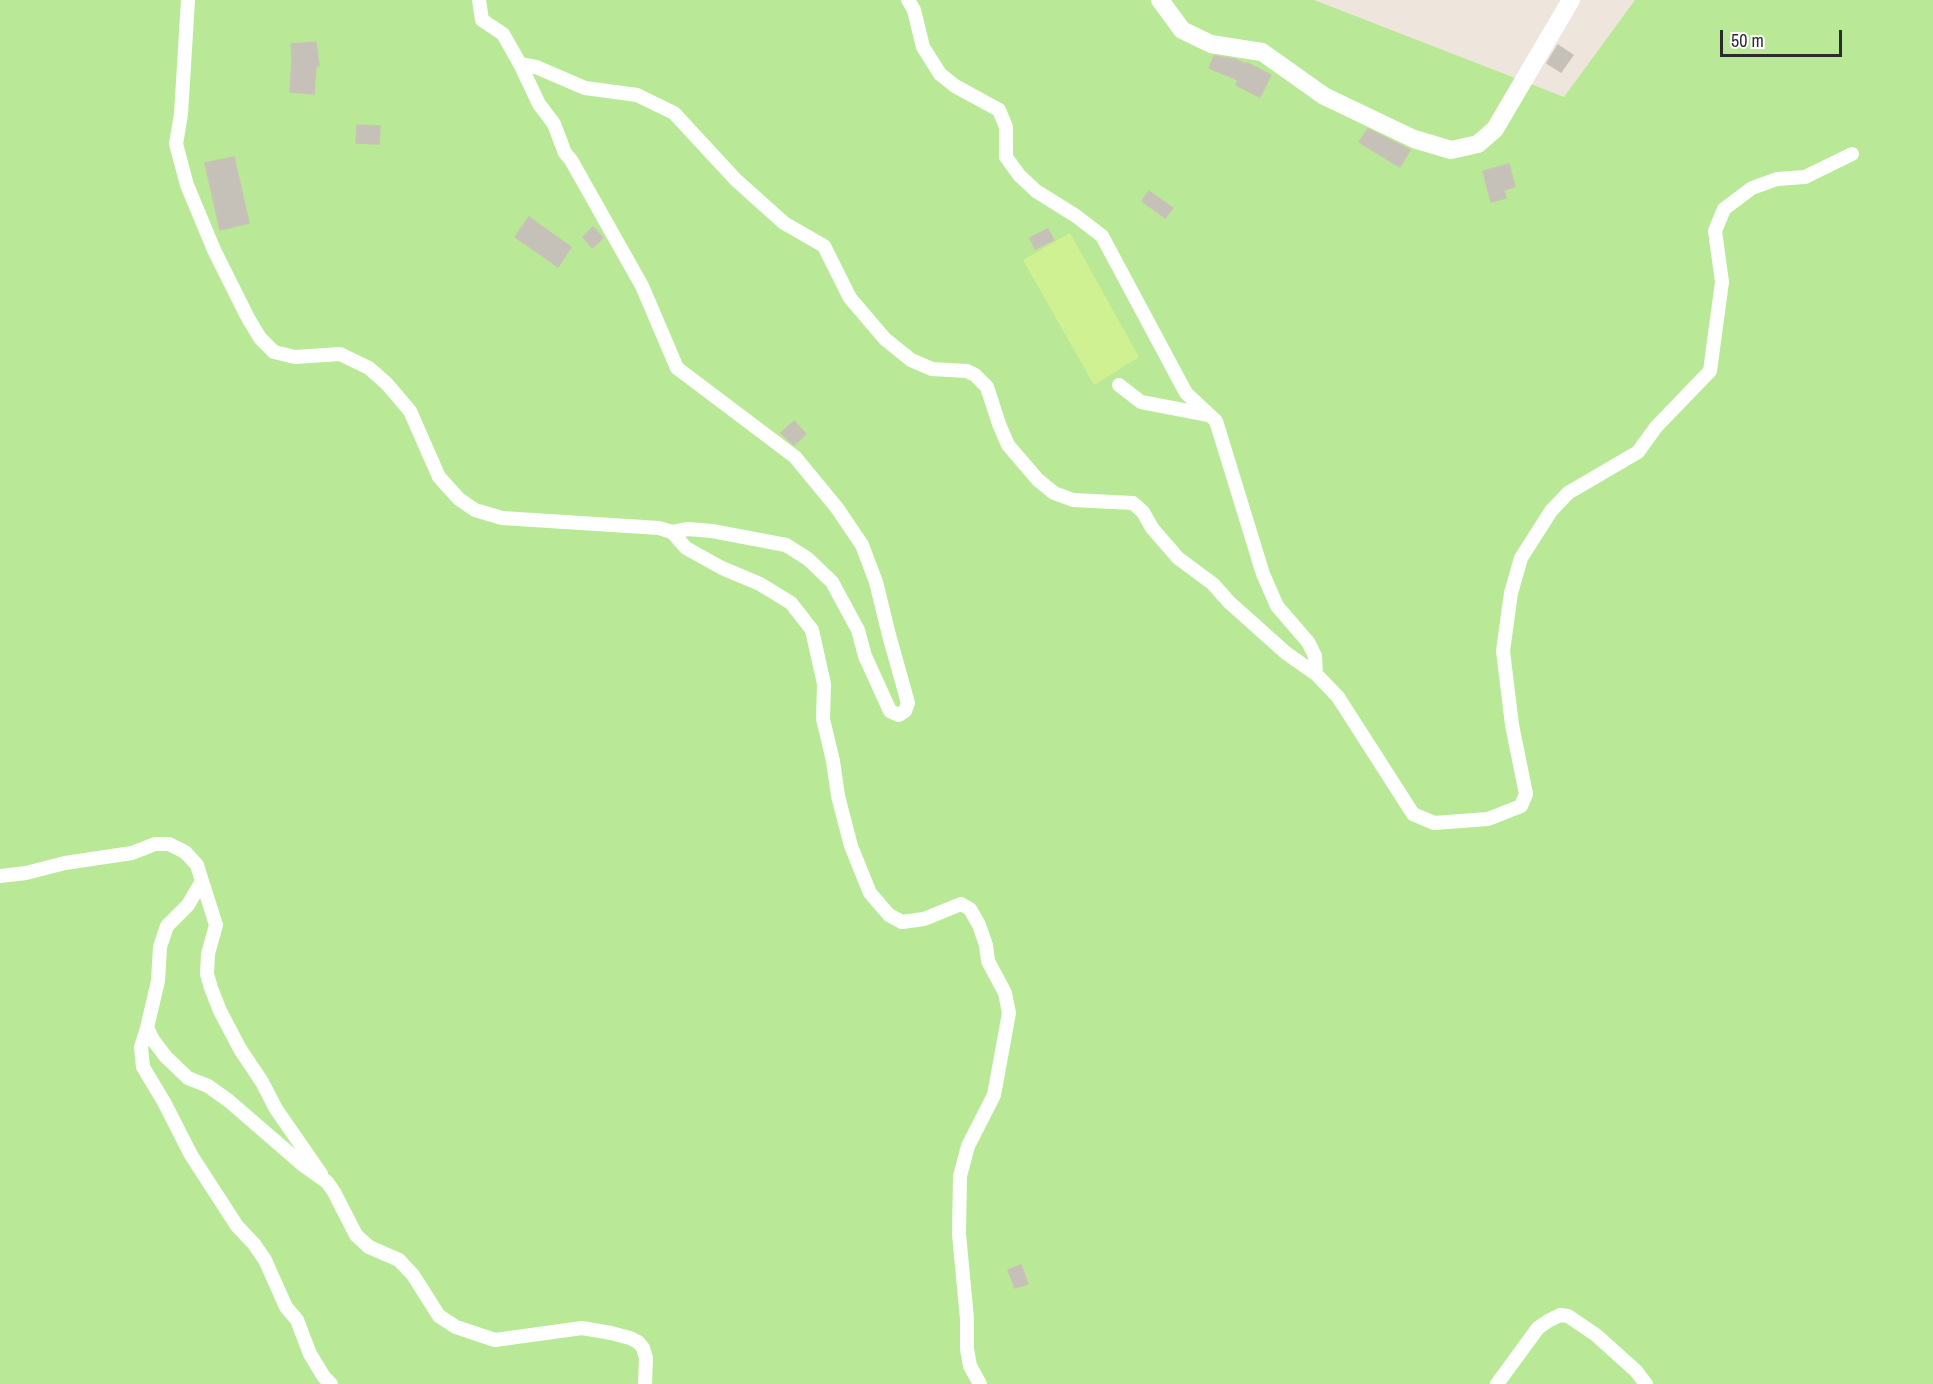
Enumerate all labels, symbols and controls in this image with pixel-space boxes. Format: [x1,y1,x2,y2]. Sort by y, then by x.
scale bar [1723,18,1844,56]
text: 50 m [1731,28,1764,53]

